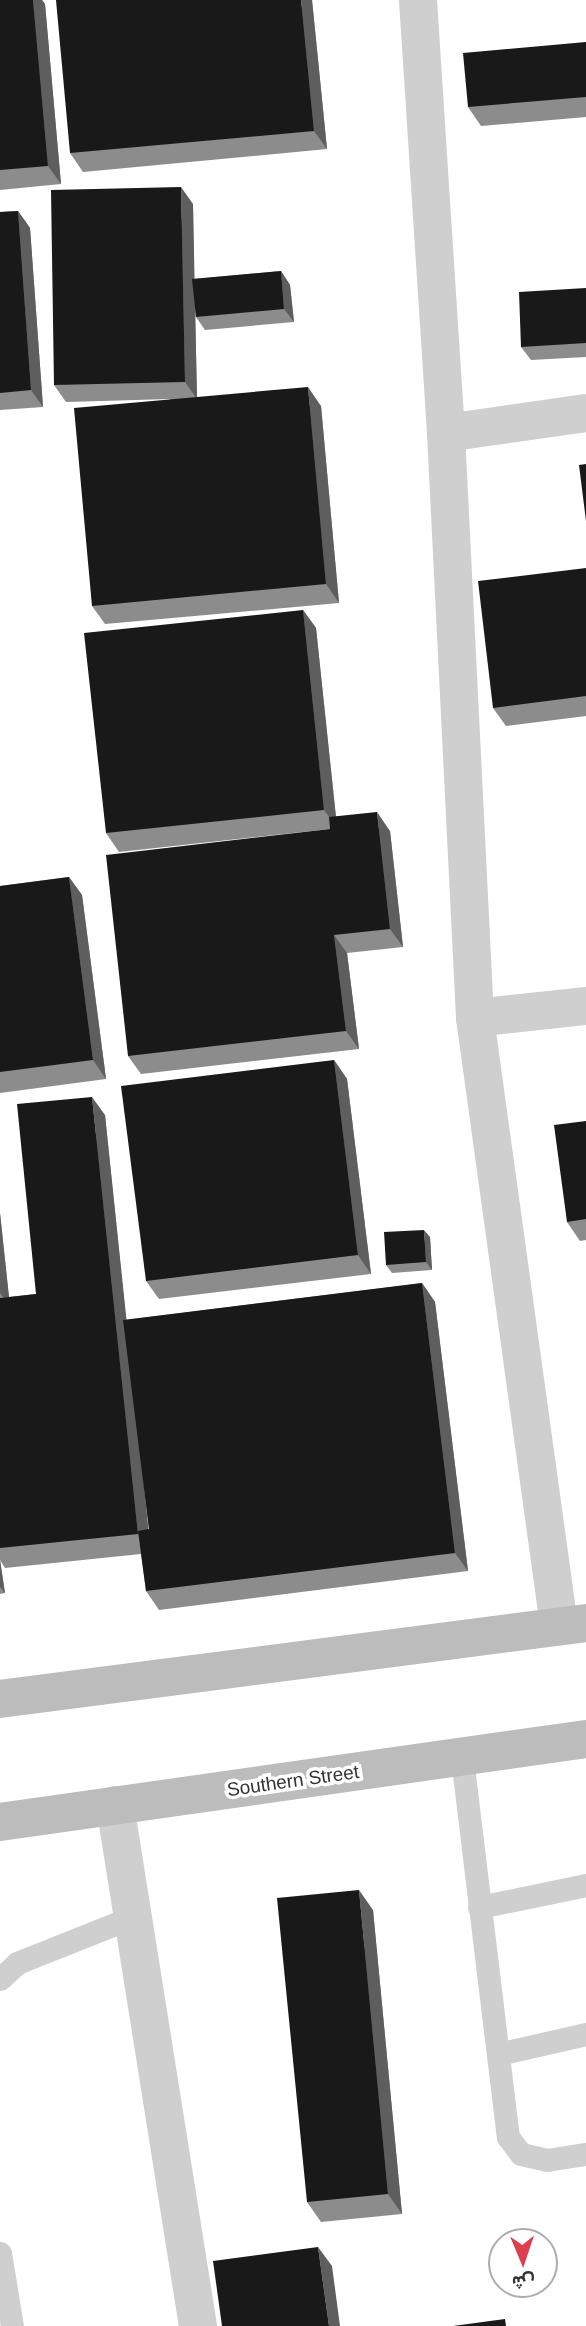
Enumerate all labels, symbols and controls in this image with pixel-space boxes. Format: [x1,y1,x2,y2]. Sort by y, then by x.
street label: Southern Street [226,1760,360,1802]
north arrow [488,2228,558,2298]
text: ش [512,2272,535,2293]

